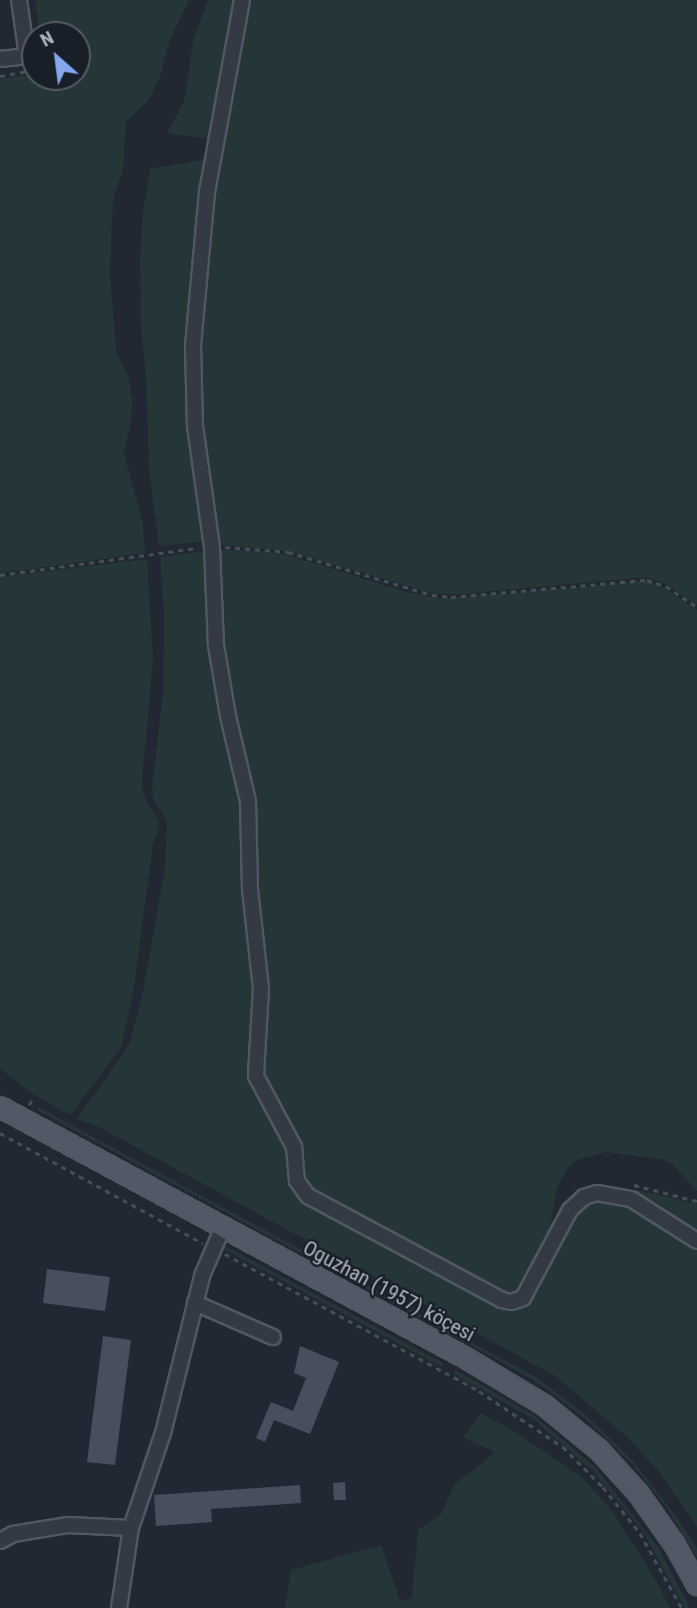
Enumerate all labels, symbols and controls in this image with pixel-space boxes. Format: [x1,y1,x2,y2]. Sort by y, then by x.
north arrow [21,21,91,91]
text: N [36,26,57,52]
street label: Oguzhan (1957) köçesi [299,1235,479,1347]

